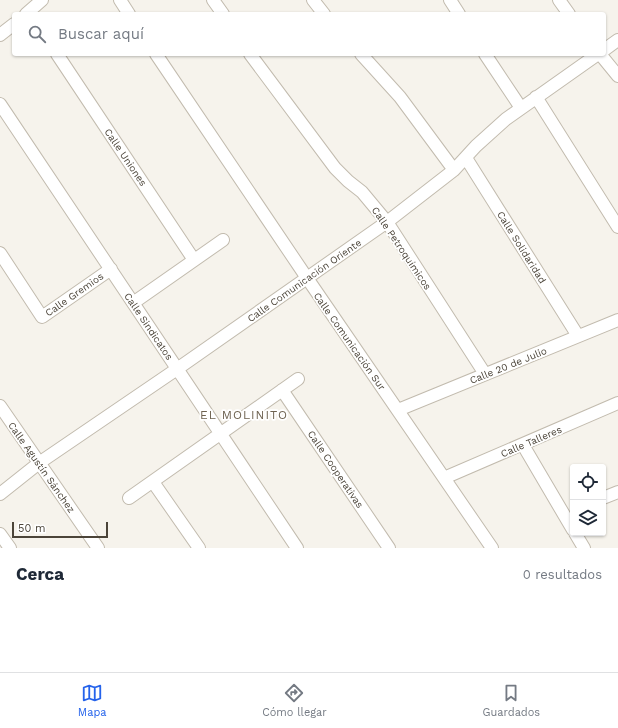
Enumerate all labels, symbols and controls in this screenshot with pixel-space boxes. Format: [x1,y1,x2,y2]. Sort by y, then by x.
search box [12,12,606,56]
icon: search [26,23,48,45]
text: Buscar aquí [58,25,144,43]
street label: Calle Uniones [102,126,149,188]
street label: Calle Petroquímicos [370,205,433,292]
street label: Calle Solidaridad [495,209,548,285]
street label: Calle Comunicación Oriente [245,237,363,324]
street label: Calle Gremios [43,270,105,318]
street label: Calle Comunicación Sur [312,290,388,392]
street label: Calle Sindicatos [122,291,175,362]
street label: Calle 20 de Julio [468,345,548,386]
district label: EL MOLINITO [200,408,288,422]
street label: Calle Agustín Sánchez [6,420,77,515]
street label: Calle Talleres [499,424,563,459]
street label: Calle Cooperativas [306,428,366,510]
map controls [570,464,606,536]
button: locate [570,464,606,500]
button: layers [570,500,606,536]
scale bar [12,520,108,539]
text: 50 m [18,522,45,535]
text: Cerca [16,564,64,584]
text: 0 resultados [523,567,602,582]
tab: Mapa [78,682,107,719]
tab: Cómo llegar [262,682,327,719]
tab: Guardados [482,682,540,719]

